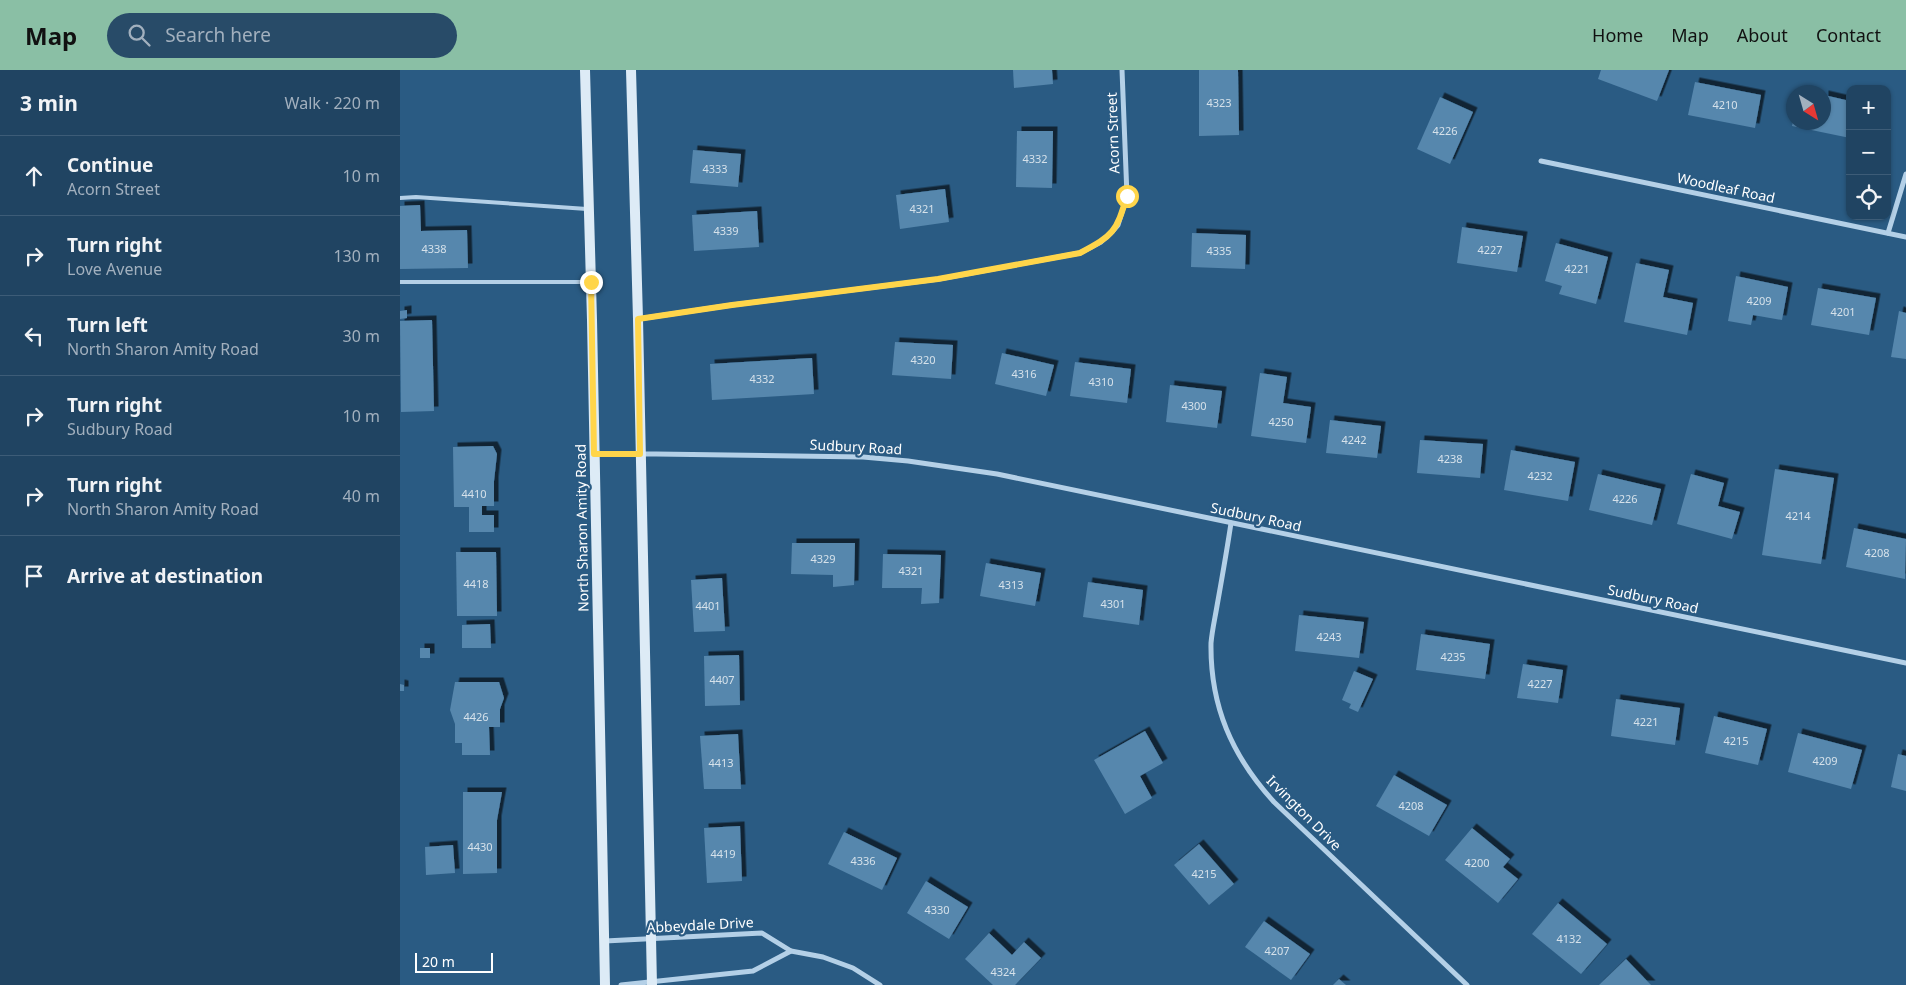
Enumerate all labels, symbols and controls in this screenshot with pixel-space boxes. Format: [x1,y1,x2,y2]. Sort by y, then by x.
search box [107,13,457,58]
text: Map [25,19,77,52]
icon: search [125,21,153,49]
text: Search here [165,22,271,48]
text: Home [1592,23,1643,47]
text: Map [1671,23,1709,47]
text: About [1737,23,1788,47]
text: Contact [1816,23,1881,47]
north arrow [1786,85,1831,130]
map controls [1846,85,1891,220]
button: + [1846,85,1891,130]
text: 3 min [20,89,78,117]
text: Walk · 220 m [285,92,380,114]
street label: Acorn Street [1102,92,1123,174]
house number: 4323 [1206,95,1232,110]
house number: 4210 [1712,97,1738,112]
house number: 4226 [1432,123,1458,138]
button: − [1846,130,1891,175]
house number: 4332 [1022,151,1048,166]
text: Continue [67,152,153,178]
house number: 4333 [702,161,728,176]
icon: ahead [20,162,48,190]
text: 10 m [343,165,380,187]
street label: Woodleaf Road [1675,168,1777,207]
button: locate [1846,175,1891,220]
text: Acorn Street [67,178,160,200]
route start [1116,185,1139,208]
house number: 4321 [909,201,935,216]
house number: 4339 [713,223,739,238]
text: Turn right [67,232,162,258]
house number: 4338 [421,241,447,256]
icon: right [20,242,48,270]
house number: 4227 [1477,242,1503,257]
house number: 4335 [1206,243,1232,258]
text: 130 m [333,245,380,267]
text: Love Avenue [67,258,162,280]
house number: 4221 [1564,261,1590,276]
route end [580,271,603,294]
house number: 4209 [1746,293,1772,308]
house number: 4201 [1830,304,1856,319]
text: Turn left [67,312,148,338]
icon: left [20,322,48,350]
text: 30 m [343,325,380,347]
text: North Sharon Amity Road [67,338,259,360]
house number: 4320 [910,352,936,367]
house number: 4316 [1011,366,1037,381]
house number: 4332 [749,371,775,386]
house number: 4310 [1088,374,1114,389]
text: Turn right [67,392,162,418]
house number: 4300 [1181,398,1207,413]
icon: right [20,402,48,430]
text: 10 m [343,405,380,427]
house number: 4250 [1268,414,1294,429]
text: Sudbury Road [67,418,173,440]
house number: 4242 [1341,432,1367,447]
street label: Sudbury Road [809,435,903,458]
street label: North Sharon Amity Road [571,444,592,612]
house number: 4238 [1437,451,1463,466]
house number: 4232 [1527,468,1553,483]
text: Turn right [67,472,162,498]
icon: right [20,482,48,510]
text: 40 m [343,485,380,507]
house number: 4410 [461,486,487,501]
house number: 4226 [1612,491,1638,506]
text: North Sharon Amity Road [67,498,259,520]
street label: Sudbury Road [1209,498,1303,535]
house number: 4214 [1785,508,1811,523]
house number: 4208 [1864,545,1890,560]
house number: 4329 [810,551,836,566]
icon: arrive [20,562,48,590]
text: Arrive at destination [67,563,263,589]
house number: 4321 [898,563,924,578]
house number: 4418 [463,576,489,591]
house number: 4313 [998,577,1024,592]
street label: Sudbury Road [1606,580,1700,617]
house number: 4301 [1100,596,1126,611]
house number: 4401 [695,598,721,613]
house number: 4243 [1316,629,1342,644]
house number: 4235 [1440,649,1466,664]
house number: 4407 [709,672,735,687]
house number: 4227 [1527,676,1553,691]
house number: 4426 [463,709,489,724]
house number: 4221 [1633,714,1659,729]
house number: 4215 [1723,733,1749,748]
house number: 4209 [1812,753,1838,768]
house number: 4413 [708,755,734,770]
street label: Irvington Drive [1263,771,1346,854]
house number: 4208 [1398,798,1424,813]
house number: 4430 [467,839,493,854]
house number: 4419 [710,846,736,861]
house number: 4336 [850,853,876,868]
house number: 4200 [1464,855,1490,870]
house number: 4215 [1191,866,1217,881]
house number: 4330 [924,902,950,917]
street label: Abbeydale Drive [646,912,754,937]
house number: 4132 [1556,931,1582,946]
house number: 4207 [1264,943,1290,958]
scale bar [415,950,492,973]
text: 20 m [422,952,455,971]
house number: 4324 [990,964,1016,979]

